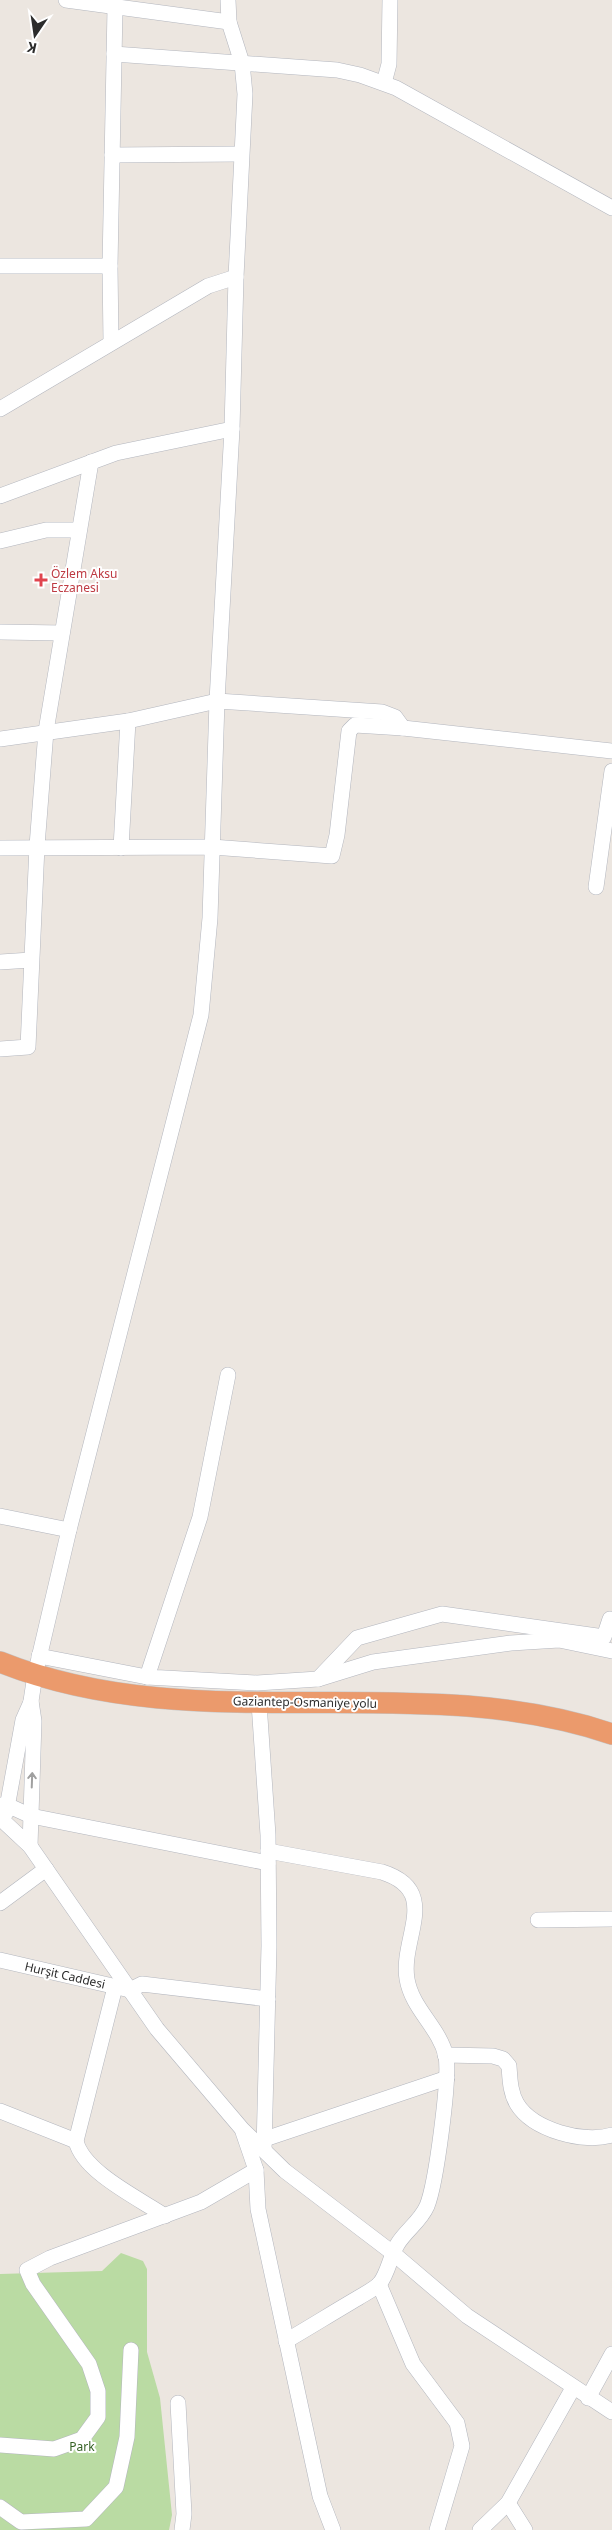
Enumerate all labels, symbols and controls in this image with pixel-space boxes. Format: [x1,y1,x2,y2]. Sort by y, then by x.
north arrow [10,10,60,60]
text: K [25,38,39,58]
place label: Özlem Aksu Eczanesi [51,565,117,596]
marker: Özlem Aksu Eczanesi [35,574,47,586]
street label: Gaziantep-Osmaniye yolu [233,1692,377,1712]
one-way arrow [27,1772,37,1788]
street label: Hurşit Caddesi [23,1957,107,1993]
park label: Park [69,2438,95,2455]

